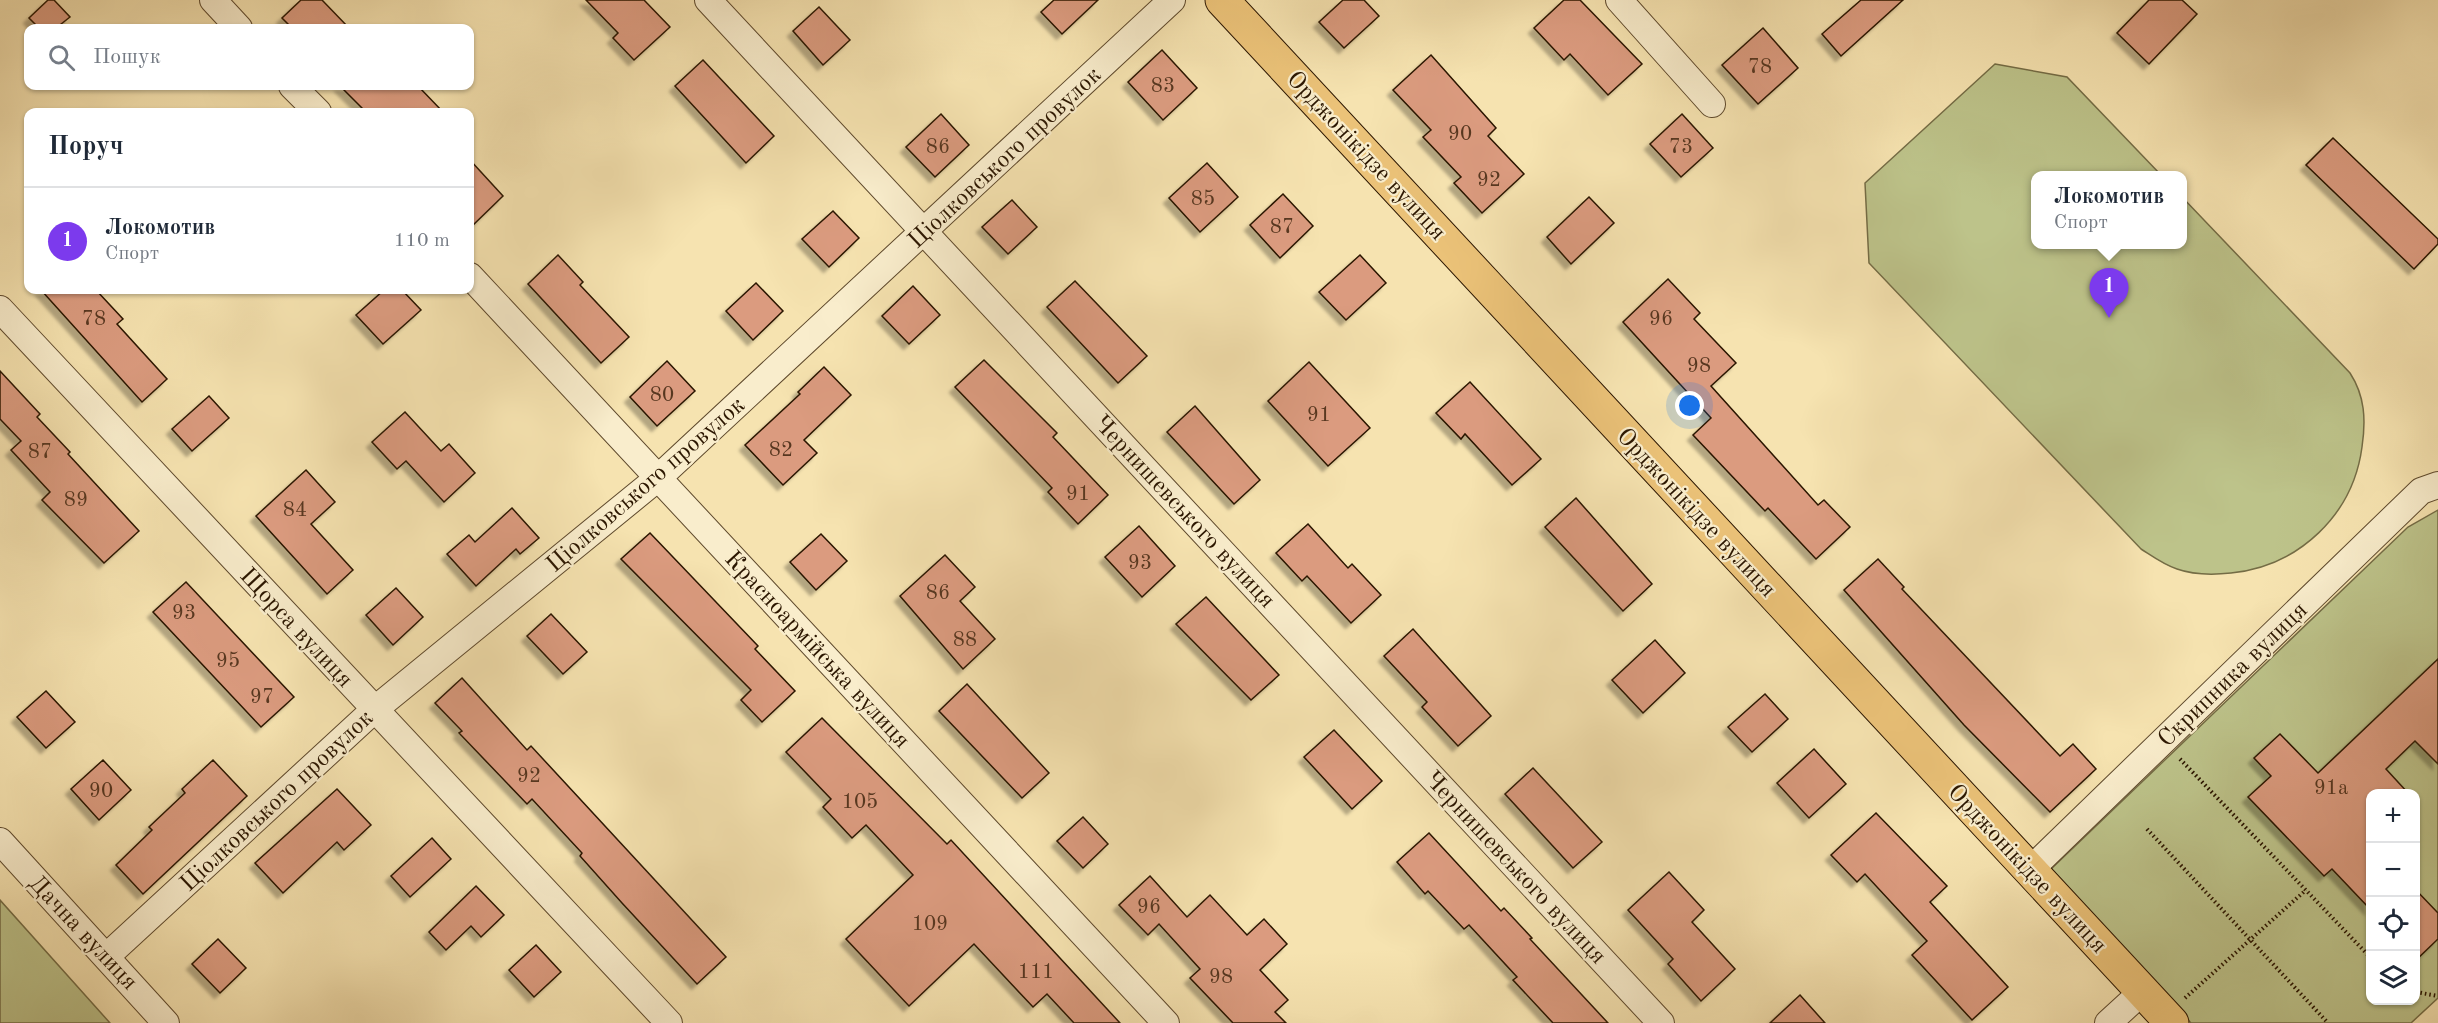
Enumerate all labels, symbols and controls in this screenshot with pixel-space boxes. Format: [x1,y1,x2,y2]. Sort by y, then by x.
search box [24,24,474,90]
icon: search [45,41,78,74]
text: Пошук [93,46,161,68]
house number: 78 [1748,57,1772,78]
street label: Ціолковського провулок [904,63,1106,254]
street label: Орджонікідзе вулиця [1281,67,1450,245]
house number: 83 [1151,76,1175,97]
house number: 90 [1448,124,1472,145]
text: Поруч [48,134,124,160]
house number: 86 [926,137,950,158]
house number: 73 [1669,137,1693,158]
house number: 92 [1477,170,1501,191]
popup [2031,171,2187,249]
text: Локомотив [2054,186,2164,208]
house number: 85 [1191,189,1215,210]
text: Спорт [2054,213,2108,233]
text: Локомотив [105,217,215,239]
house number: 87 [1270,217,1294,238]
text: 1 [62,231,73,251]
text: 110 m [394,231,450,251]
text: Спорт [105,244,159,264]
pin: 1 [2090,268,2128,318]
house number: 78 [82,309,106,330]
house number: 96 [1649,309,1673,330]
house number: 98 [1687,356,1711,377]
house number: 80 [650,385,674,406]
your location [1675,391,1704,420]
street label: Ціолковського провулок [543,393,750,578]
house number: 91 [1307,405,1331,426]
street label: Чернишевського вулиця [1088,411,1279,613]
street label: Орджонікідзе вулиця [1611,424,1780,602]
house number: 82 [769,440,793,461]
house number: 87 [28,442,52,463]
house number: 91 [1066,484,1090,505]
house number: 89 [64,490,88,511]
house number: 84 [283,500,307,521]
street label: Красноармійська вулиця [719,547,914,753]
house number: 93 [1128,553,1152,574]
street label: Щорса вулиця [234,564,357,693]
house number: 86 [926,583,950,604]
street label: Скрипника вулиця [2154,598,2313,752]
house number: 93 [172,603,196,624]
house number: 88 [953,630,977,651]
house number: 95 [216,651,240,672]
house number: 97 [250,687,274,708]
street label: Ціолковського провулок [176,706,378,897]
house number: 92 [517,766,541,787]
street label: Чернишевського вулиця [1419,767,1610,969]
house number: 91а [2314,778,2348,799]
street label: Орджонікідзе вулиця [1942,780,2111,958]
house number: 90 [89,781,113,802]
map controls [2366,789,2420,1005]
button: + [2366,789,2420,843]
house number: 105 [842,792,878,813]
button: − [2366,843,2420,897]
street label: Дачна вулиця [24,871,141,995]
house number: 96 [1137,897,1161,918]
button: locate [2366,897,2420,951]
house number: 109 [912,914,948,935]
button: layers [2366,951,2420,1005]
house number: 111 [1018,962,1054,983]
house number: 98 [1209,967,1233,988]

